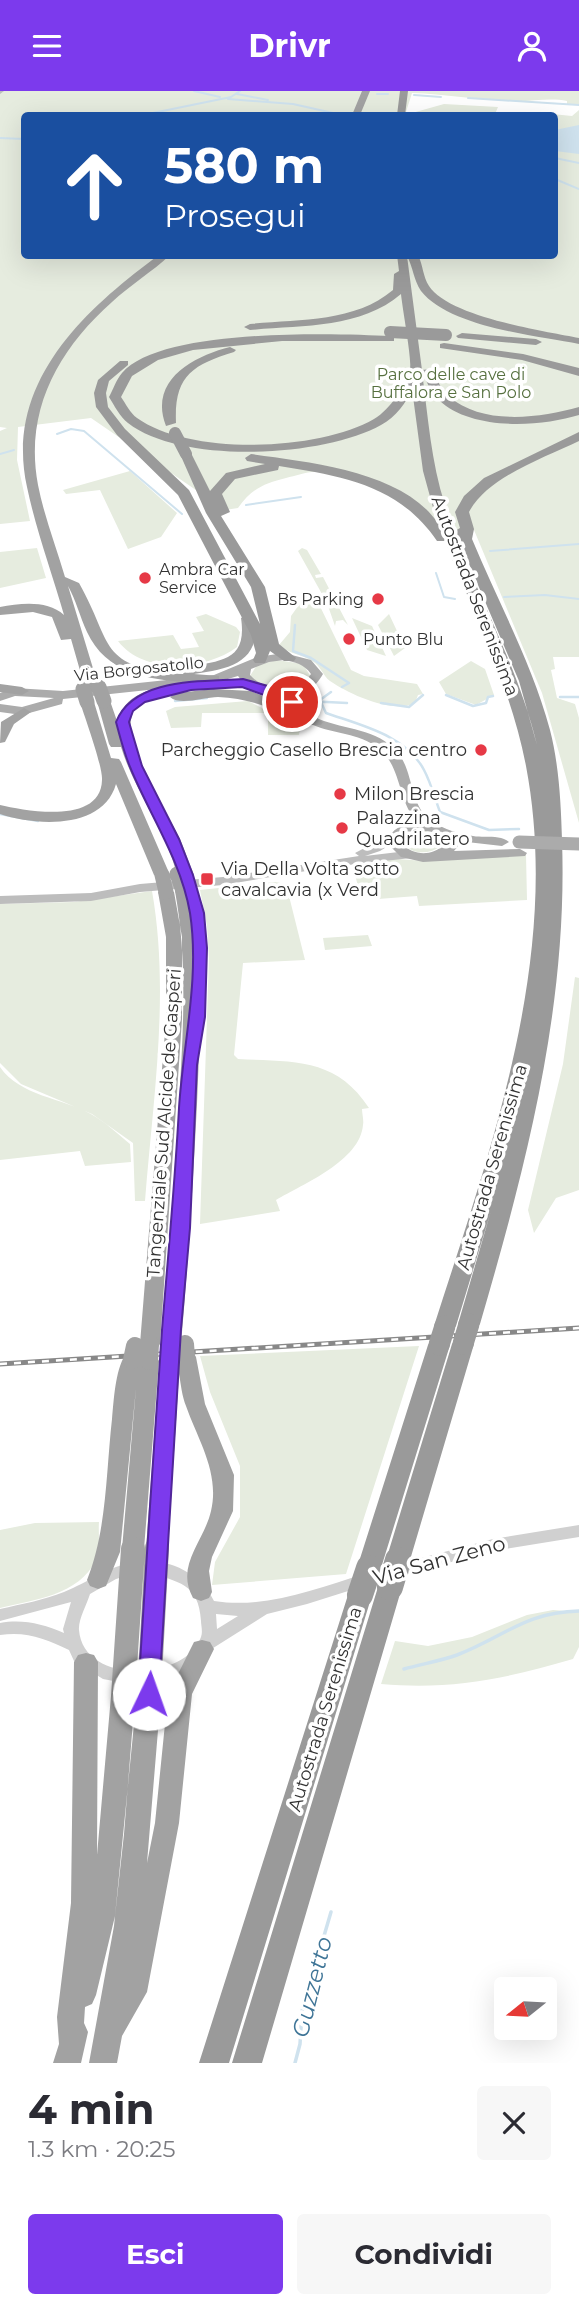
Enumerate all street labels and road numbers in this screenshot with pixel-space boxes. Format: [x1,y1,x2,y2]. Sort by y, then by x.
street label: Autostrada Serenissima [427,493,523,699]
street label: Via Borgosatollo [73,653,205,685]
street label: Tangenziale Sud Alcide de Gasperi [142,968,186,1278]
street label: Autostrada Serenissima [452,1062,532,1272]
street label: Via San Zeno [370,1530,508,1590]
street label: Autostrada Serenissima [283,1604,367,1814]

